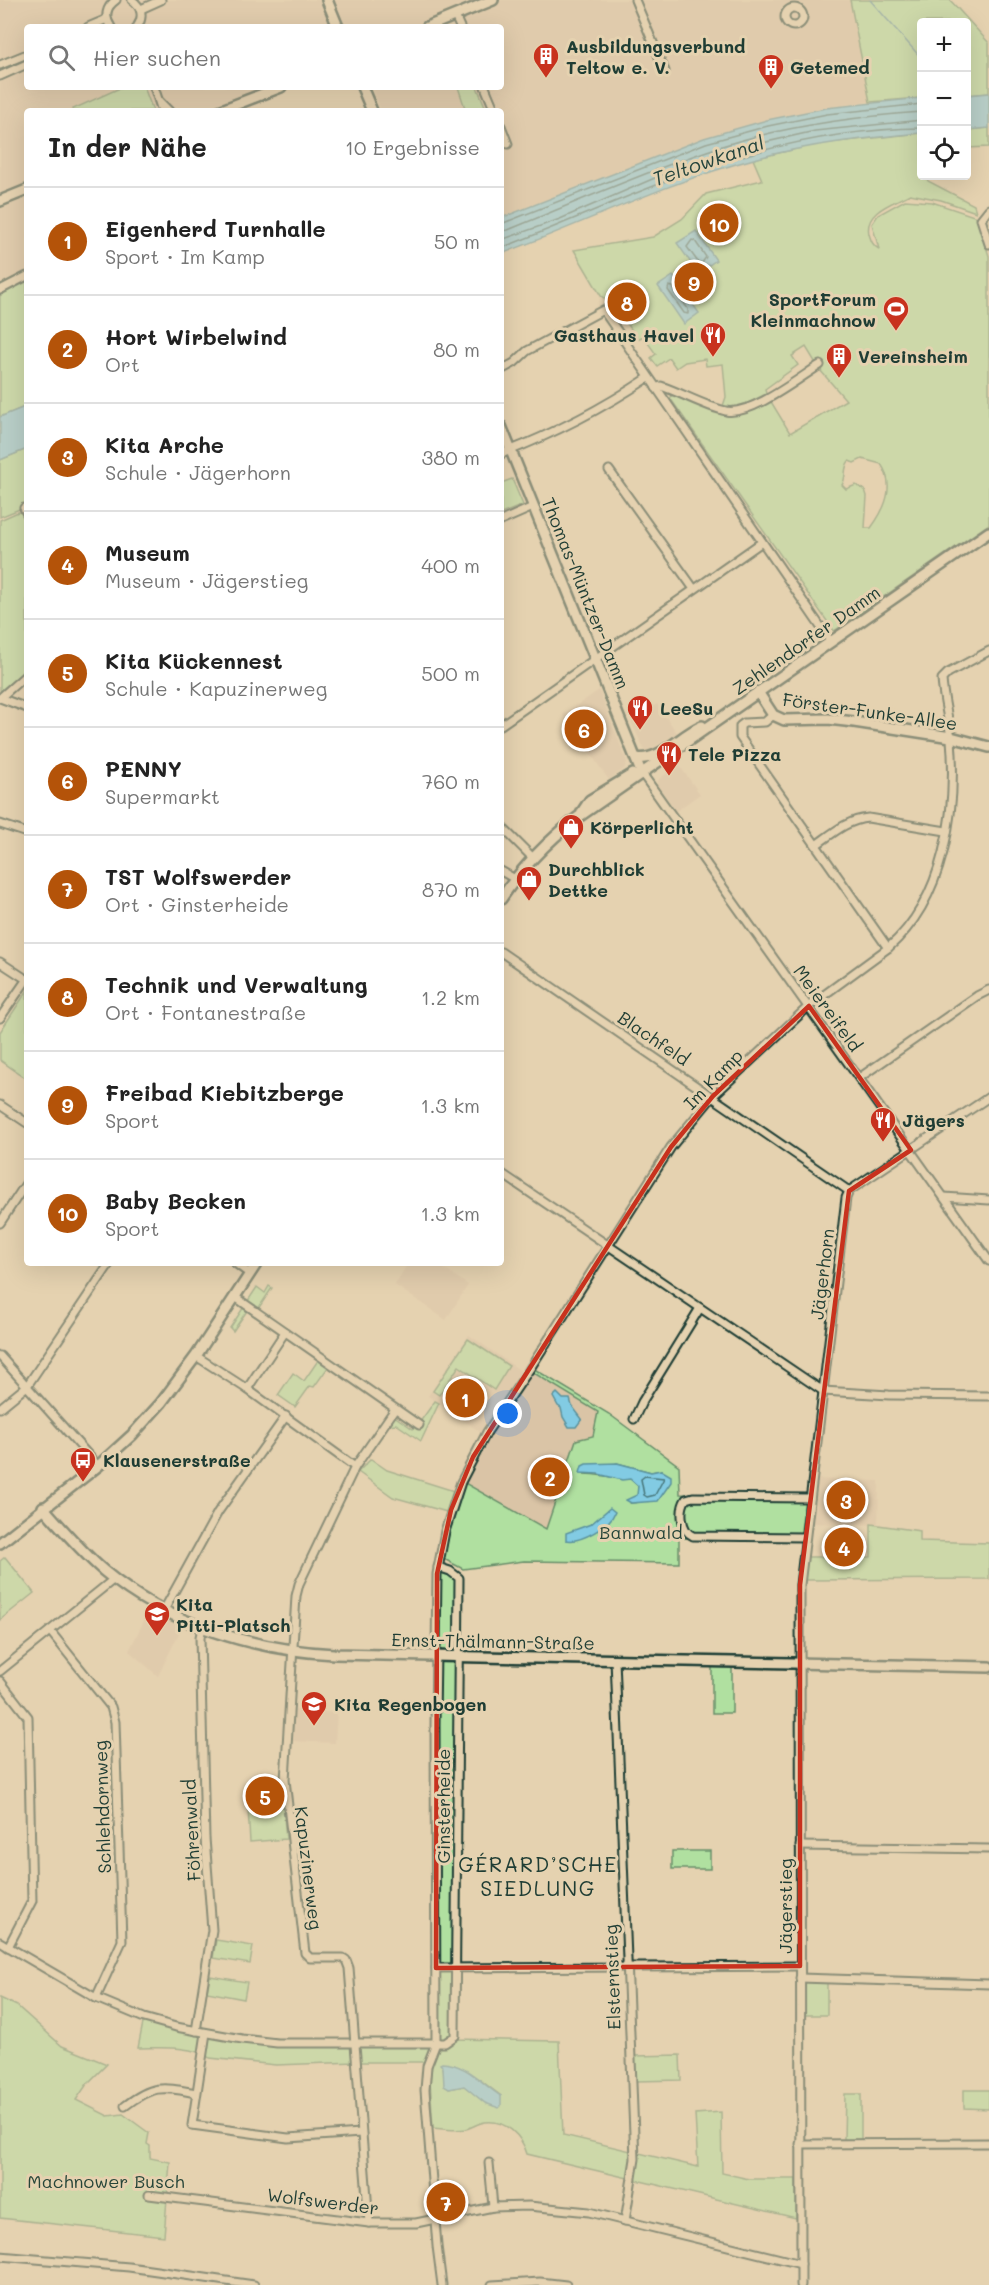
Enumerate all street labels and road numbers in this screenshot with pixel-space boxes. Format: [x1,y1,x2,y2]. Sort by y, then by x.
street label: Thomas-Müntzer-Damm [536,494,636,692]
street label: Zehlendorfer Damm [727,580,885,700]
street label: Förster-Funke-Allee [781,687,959,735]
street label: Meiereifeld [788,960,868,1056]
street label: Blachfeld [613,1005,695,1071]
street label: Im Kamp [678,1043,748,1115]
street label: Jägerhorn [805,1227,839,1321]
street label: Ernst-Thälmann-Straße [391,1627,595,1655]
street label: Schlehdornweg [88,1740,116,1874]
street label: Ginsterheide [431,1748,455,1864]
street label: Föhrenwald [176,1778,206,1882]
street label: Kapuzinerweg [290,1805,328,1931]
street label: Jägerstieg [773,1858,797,1954]
street label: Elsternstieg [598,1924,626,2030]
street label: Wolfswerder [266,2182,380,2220]

